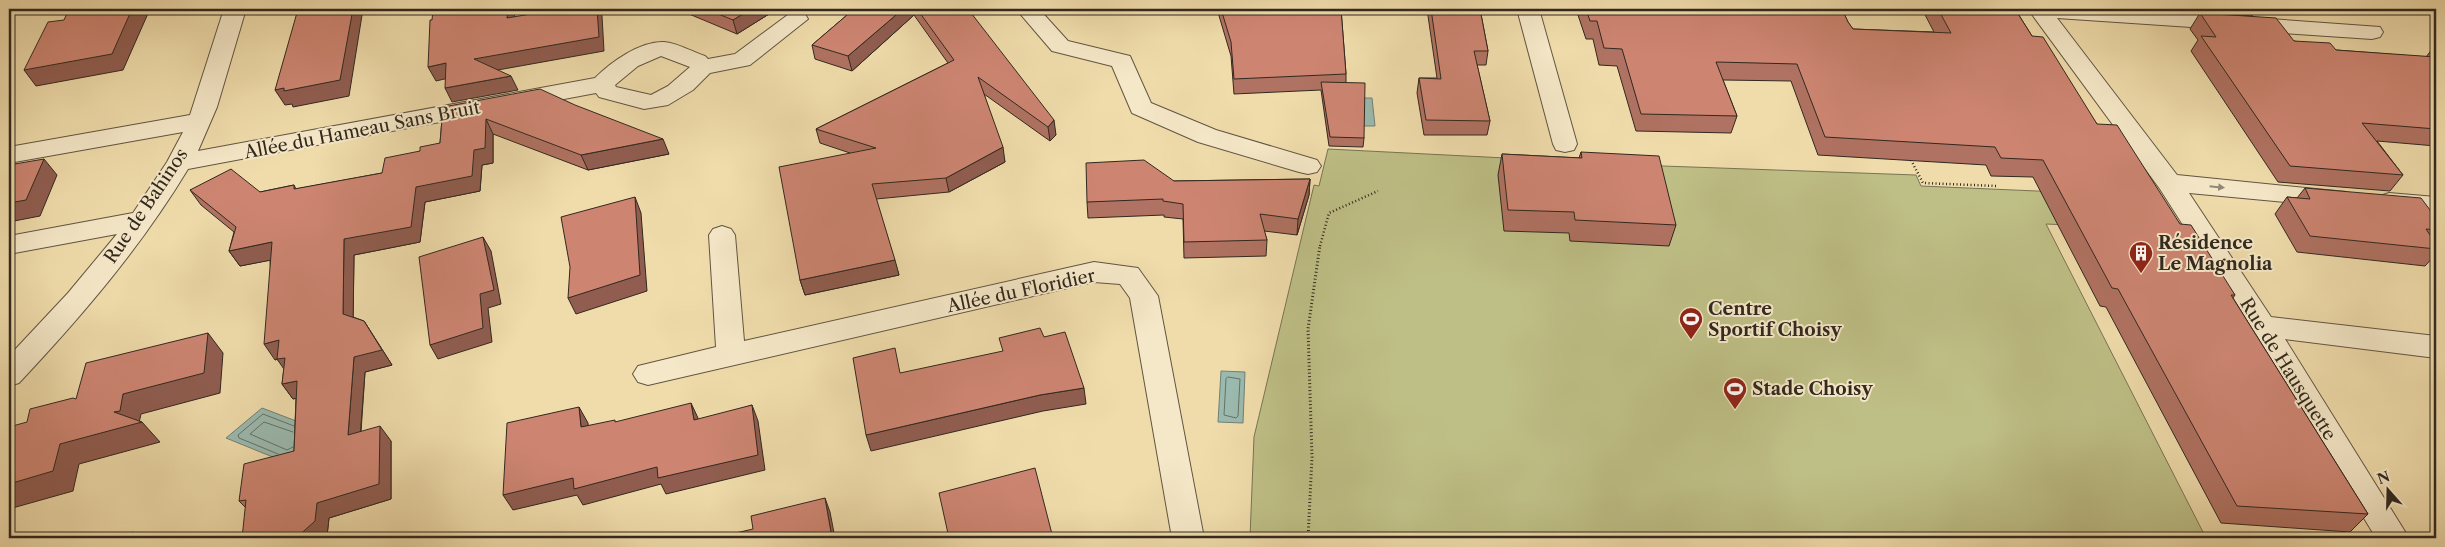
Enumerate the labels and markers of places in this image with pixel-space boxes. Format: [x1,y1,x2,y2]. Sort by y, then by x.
place label: Résidence Le Magnolia [2158,232,2273,275]
building icon: Résidence Le Magnolia [2128,240,2154,274]
place label: Centre Sportif Choisy [1708,298,1842,341]
sports icon: Centre Sportif Choisy [1678,306,1704,340]
sports icon: Stade Choisy [1722,376,1748,410]
place label: Stade Choisy [1752,378,1873,400]

